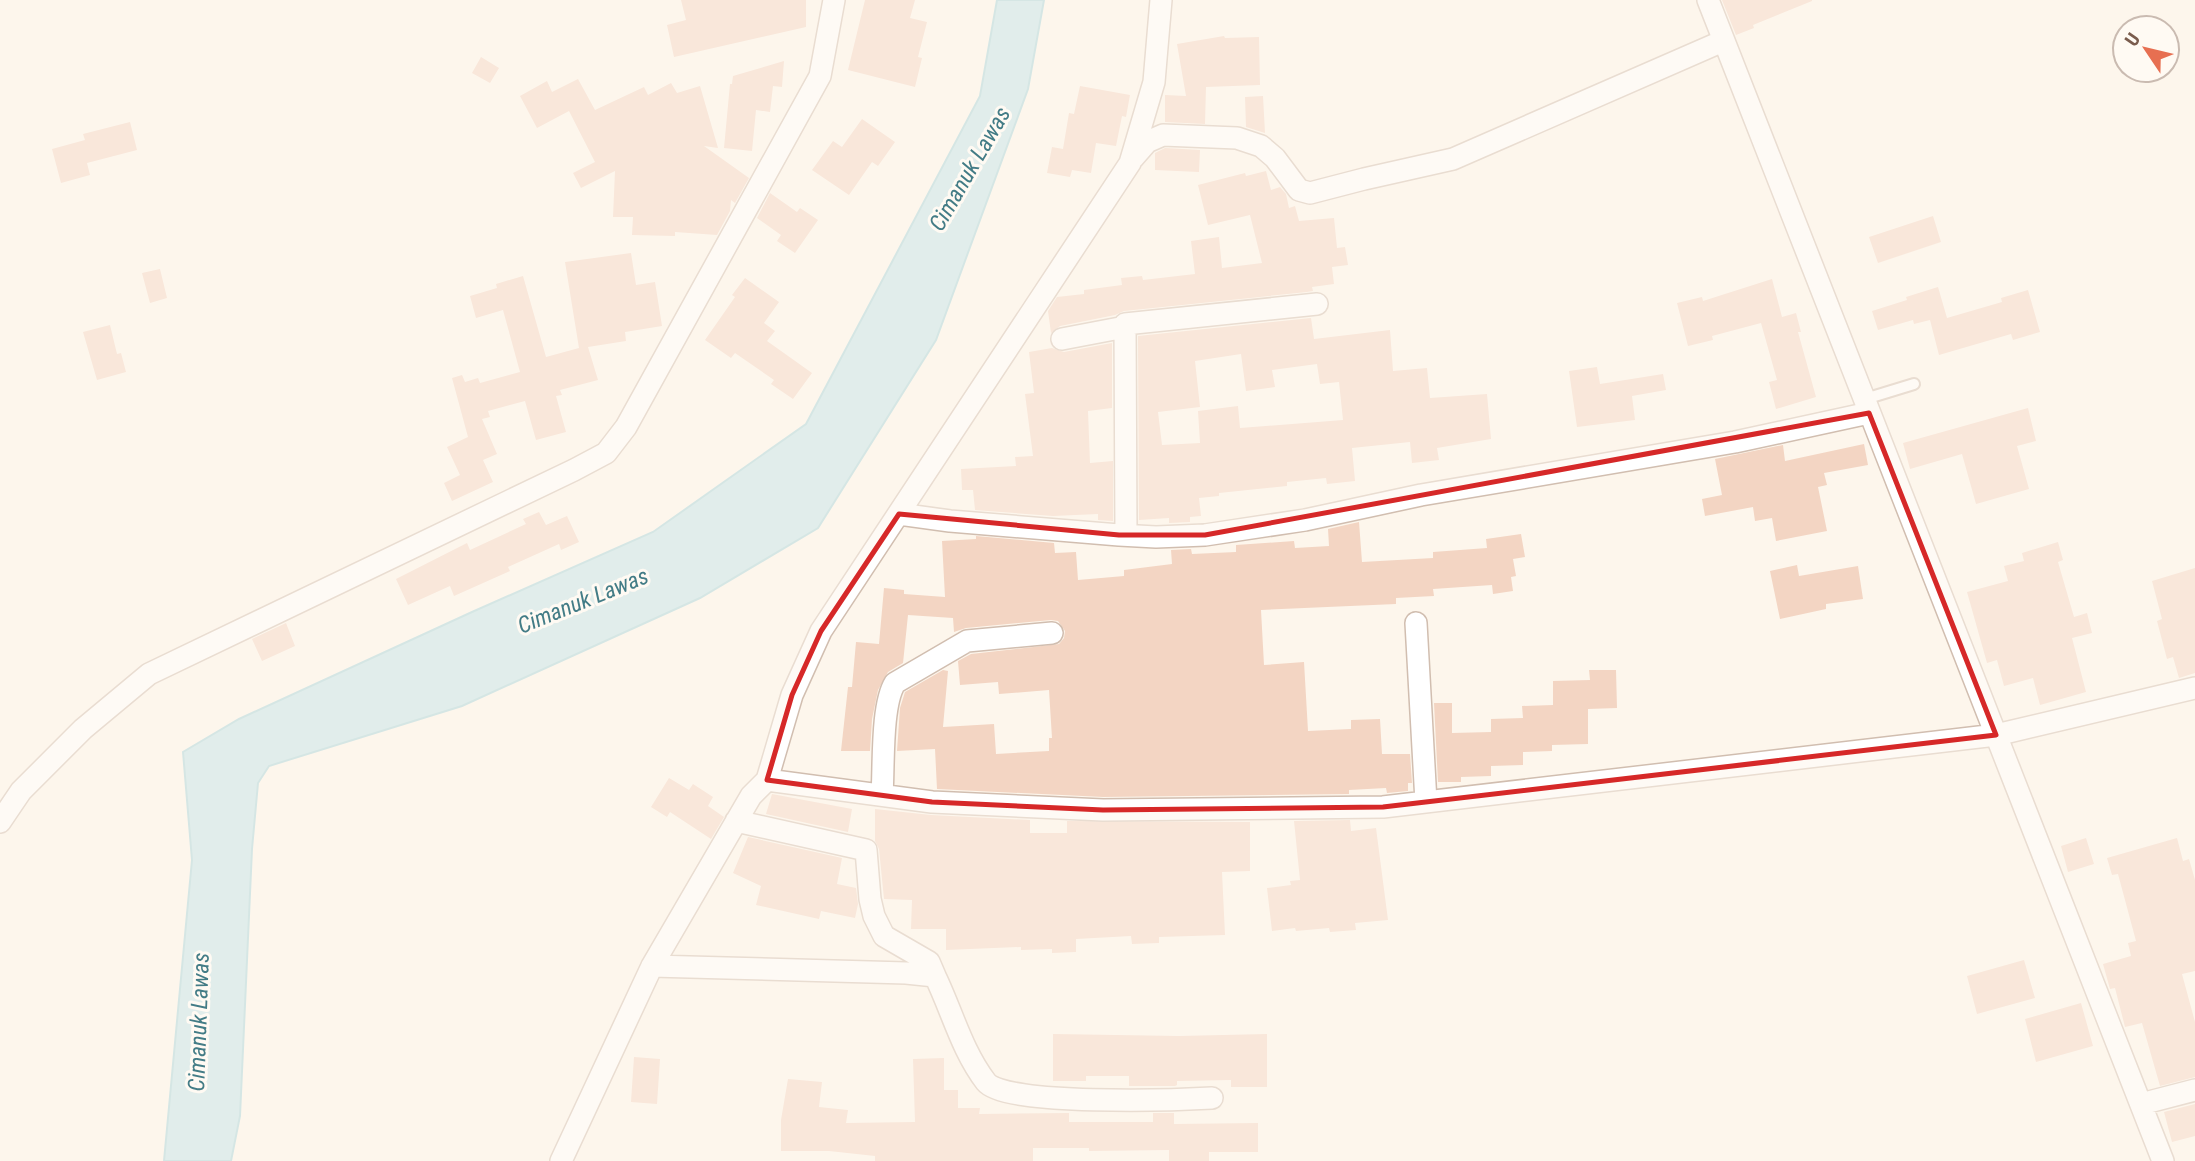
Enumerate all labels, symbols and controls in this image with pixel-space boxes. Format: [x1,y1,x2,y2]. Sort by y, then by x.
north arrow [2111,14,2181,84]
text: U [2120,28,2145,51]
water label: Cimanuk Lawas [924,102,1016,236]
water label: Cimanuk Lawas [514,562,652,640]
water label: Cimanuk Lawas [183,952,215,1092]

